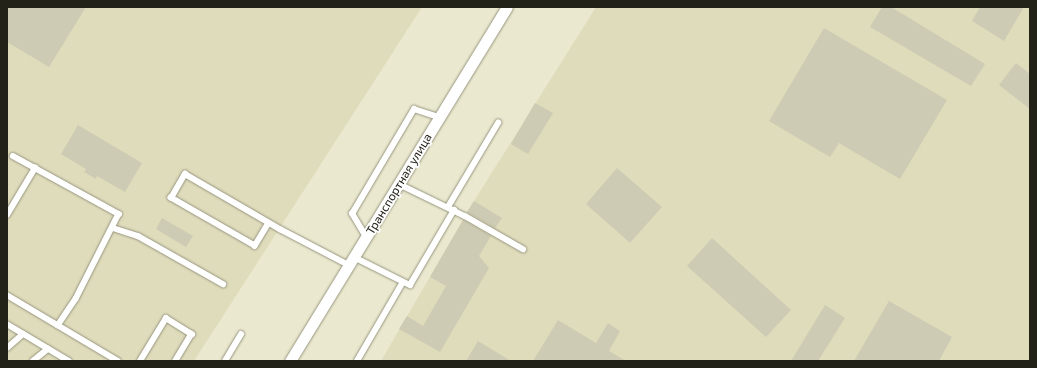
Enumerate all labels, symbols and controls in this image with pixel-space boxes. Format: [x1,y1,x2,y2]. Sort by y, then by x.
street label: Транспортная улица [363,131,435,237]

